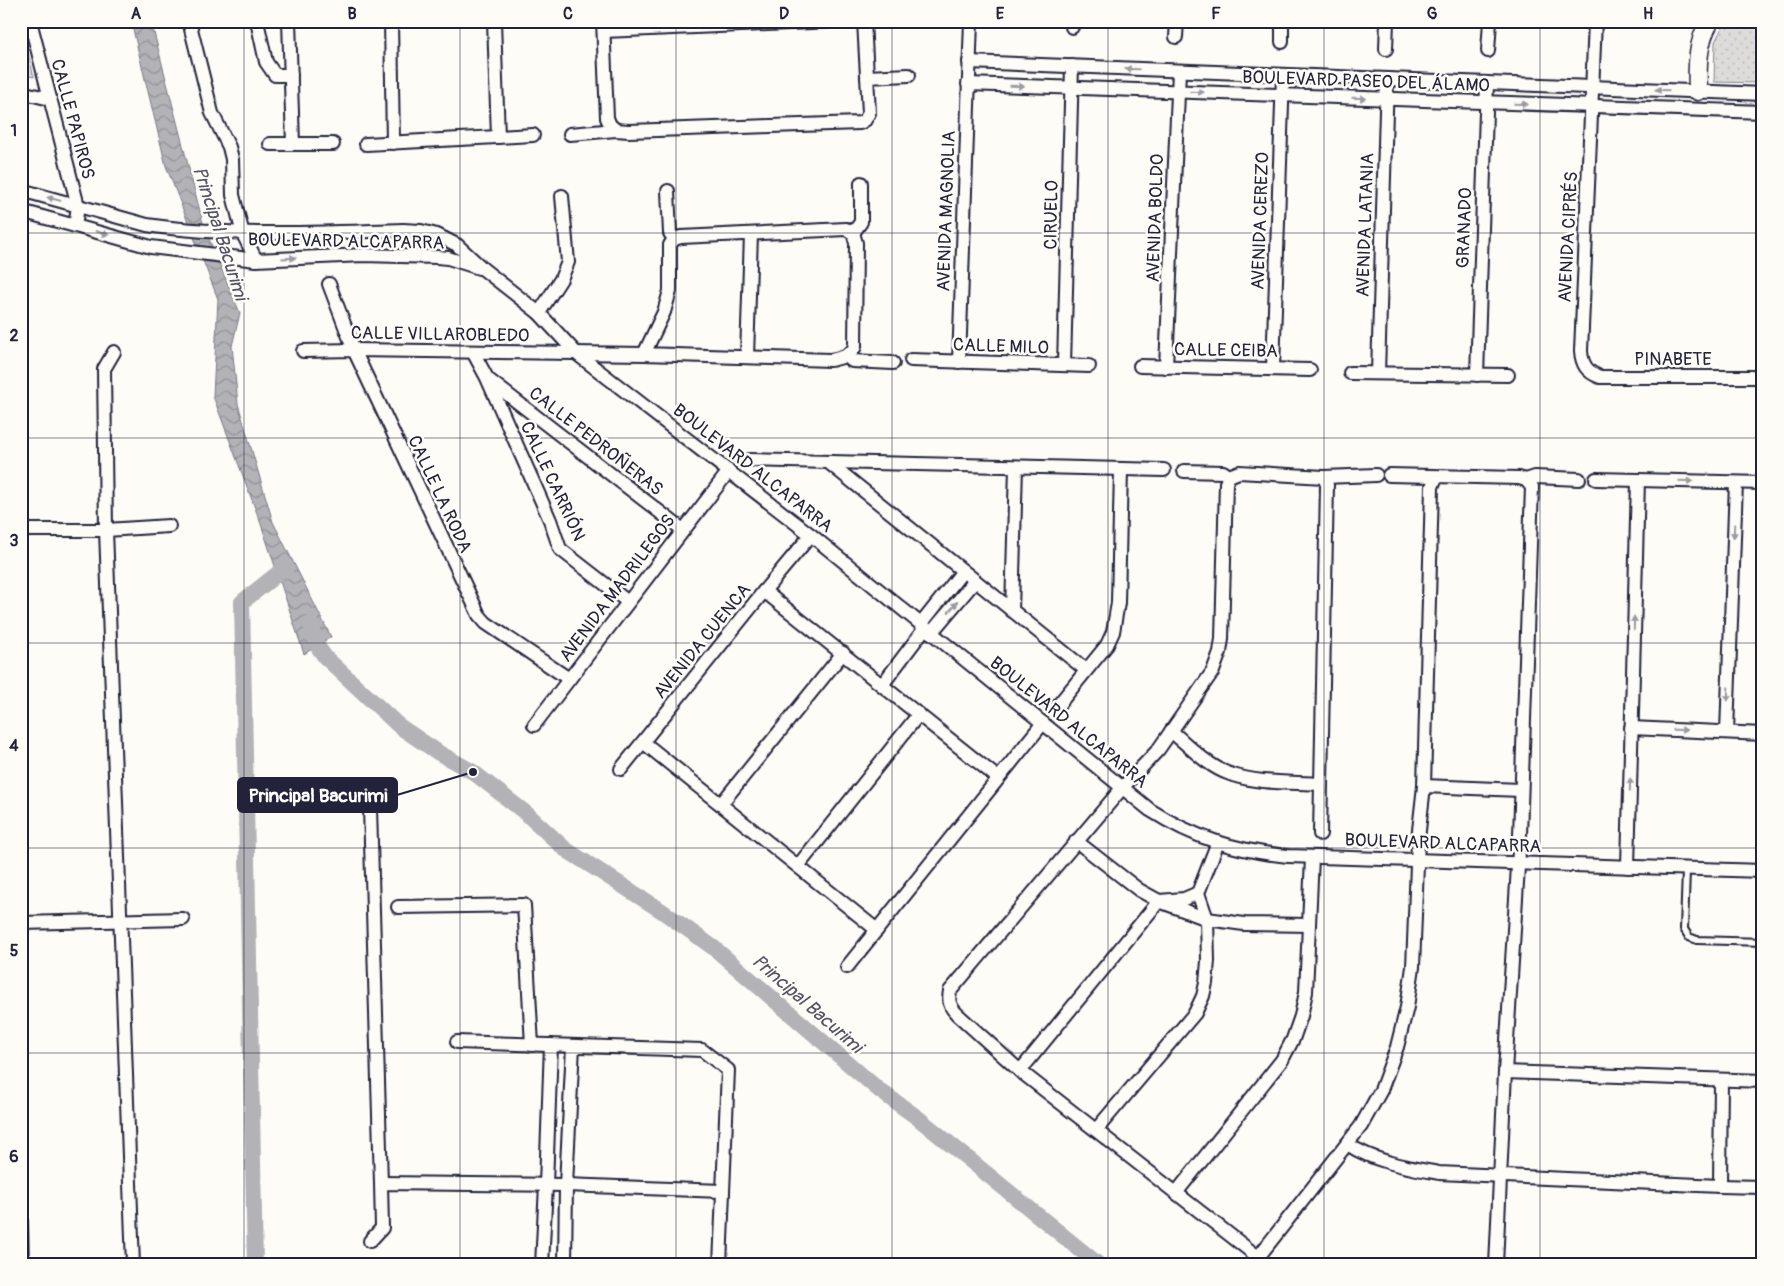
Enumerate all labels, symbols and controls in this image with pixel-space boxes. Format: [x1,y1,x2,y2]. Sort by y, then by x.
text: A [131,4,142,24]
text: B [347,4,357,24]
text: C [563,4,573,24]
text: D [779,4,789,24]
text: E [996,4,1005,24]
text: F [1211,4,1221,24]
text: G [1427,4,1438,24]
text: H [1643,4,1653,24]
street label: CALLE PAPIROS [45,57,100,182]
one-way arrow [1124,64,1140,72]
street label: BOULEVARD PASEO DEL ÁLAMO [1242,66,1490,97]
one-way arrow [1009,82,1025,90]
one-way arrow [1653,85,1669,93]
one-way arrow [1189,88,1205,96]
one-way arrow [1351,94,1367,102]
one-way arrow [1514,100,1530,108]
text: 1 [11,121,17,141]
street label: AVENIDA MAGNOLIA [932,130,961,292]
street label: AVENIDA CEREZO [1247,152,1274,290]
street label: AVENIDA LATANIA [1351,152,1380,298]
street label: AVENIDA BOLDO [1142,153,1169,283]
water label: Principal Bacurimi [187,163,254,306]
street label: AVENIDA CIPRÉS [1554,171,1583,303]
street label: CIRUELO [1039,180,1064,250]
street label: GRANADO [1452,187,1477,269]
one-way arrow [46,195,61,203]
street label: BOULEVARD ALCAPARRA [248,228,445,255]
one-way arrow [95,230,110,238]
one-way arrow [281,254,297,262]
street label: CALLE VILLAROBLEDO [351,321,529,348]
text: 2 [10,326,19,346]
street label: CALLE MILO [953,333,1049,360]
street label: CALLE CEIBA [1174,338,1278,363]
street label: PINABETE [1634,348,1712,371]
street label: CALLE PEDROÑERAS [524,382,667,501]
street label: BOULEVARD ALCAPARRA [668,399,837,538]
street label: CALLE CARRIÓN [515,417,591,545]
street label: CALLE LA RODA [402,432,477,557]
one-way arrow [1679,478,1695,486]
street label: AVENIDA MADRILEGOS [554,510,680,667]
one-way arrow [1730,524,1738,540]
text: 3 [10,531,19,551]
street label: AVENIDA CUENCA [649,579,756,704]
one-way arrow [947,600,958,613]
one-way arrow [1630,614,1638,630]
street label: BOULEVARD ALCAPARRA [985,652,1153,793]
one-way arrow [1724,686,1732,702]
one-way arrow [1672,727,1688,735]
text: 4 [9,736,19,756]
one-way arrow [1626,777,1634,793]
callout: Principal Bacurimi [238,778,397,812]
text: Principal Bacurimi [248,784,388,808]
street label: BOULEVARD ALCAPARRA [1344,829,1542,858]
text: 5 [10,941,19,961]
water label: Principal Bacurimi [747,949,870,1060]
text: 6 [9,1147,19,1167]

